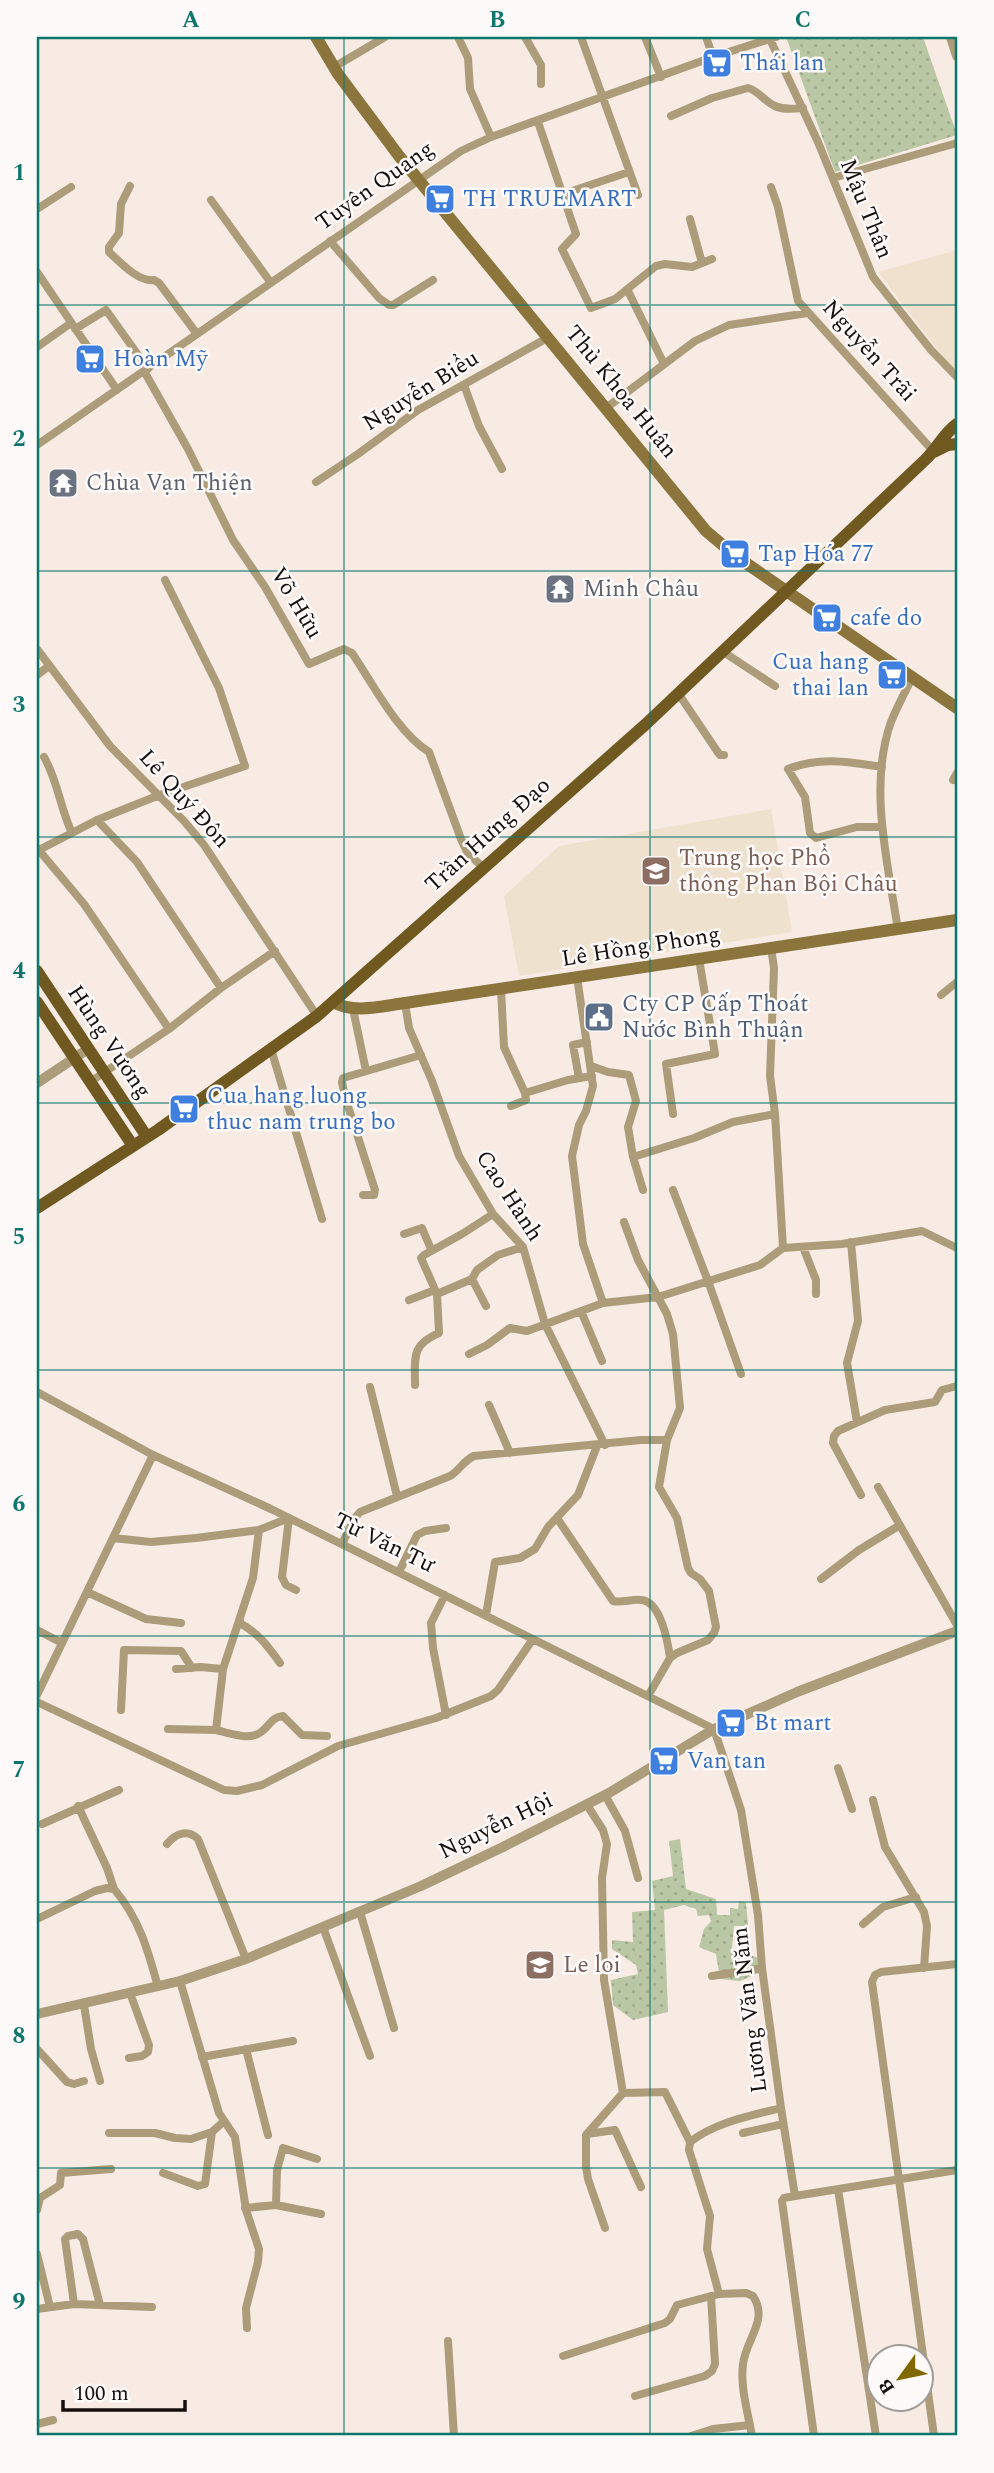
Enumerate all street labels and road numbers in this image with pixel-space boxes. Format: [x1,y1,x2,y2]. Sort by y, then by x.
street label: Tuyên Quang [308,132,442,240]
street label: Mậu Thân [830,154,902,264]
street label: Nguyễn Trãi [813,292,925,410]
street label: Thủ Khoa Huân [556,318,686,466]
street label: Nguyễn Biểu [356,341,486,441]
street label: Võ Hữu [261,560,331,646]
street label: Lê Quý Đôn [130,741,238,857]
street label: Trần Hưng Đạo [417,769,559,901]
street label: Lê Hồng Phong [559,917,723,977]
street label: Hùng Vương [58,978,160,1106]
street label: Cao Hành [466,1143,552,1249]
street label: Từ Văn Tư [328,1504,441,1583]
street label: Nguyễn Hội [433,1783,559,1869]
street label: Lương Văn Năm [722,1925,778,2095]

